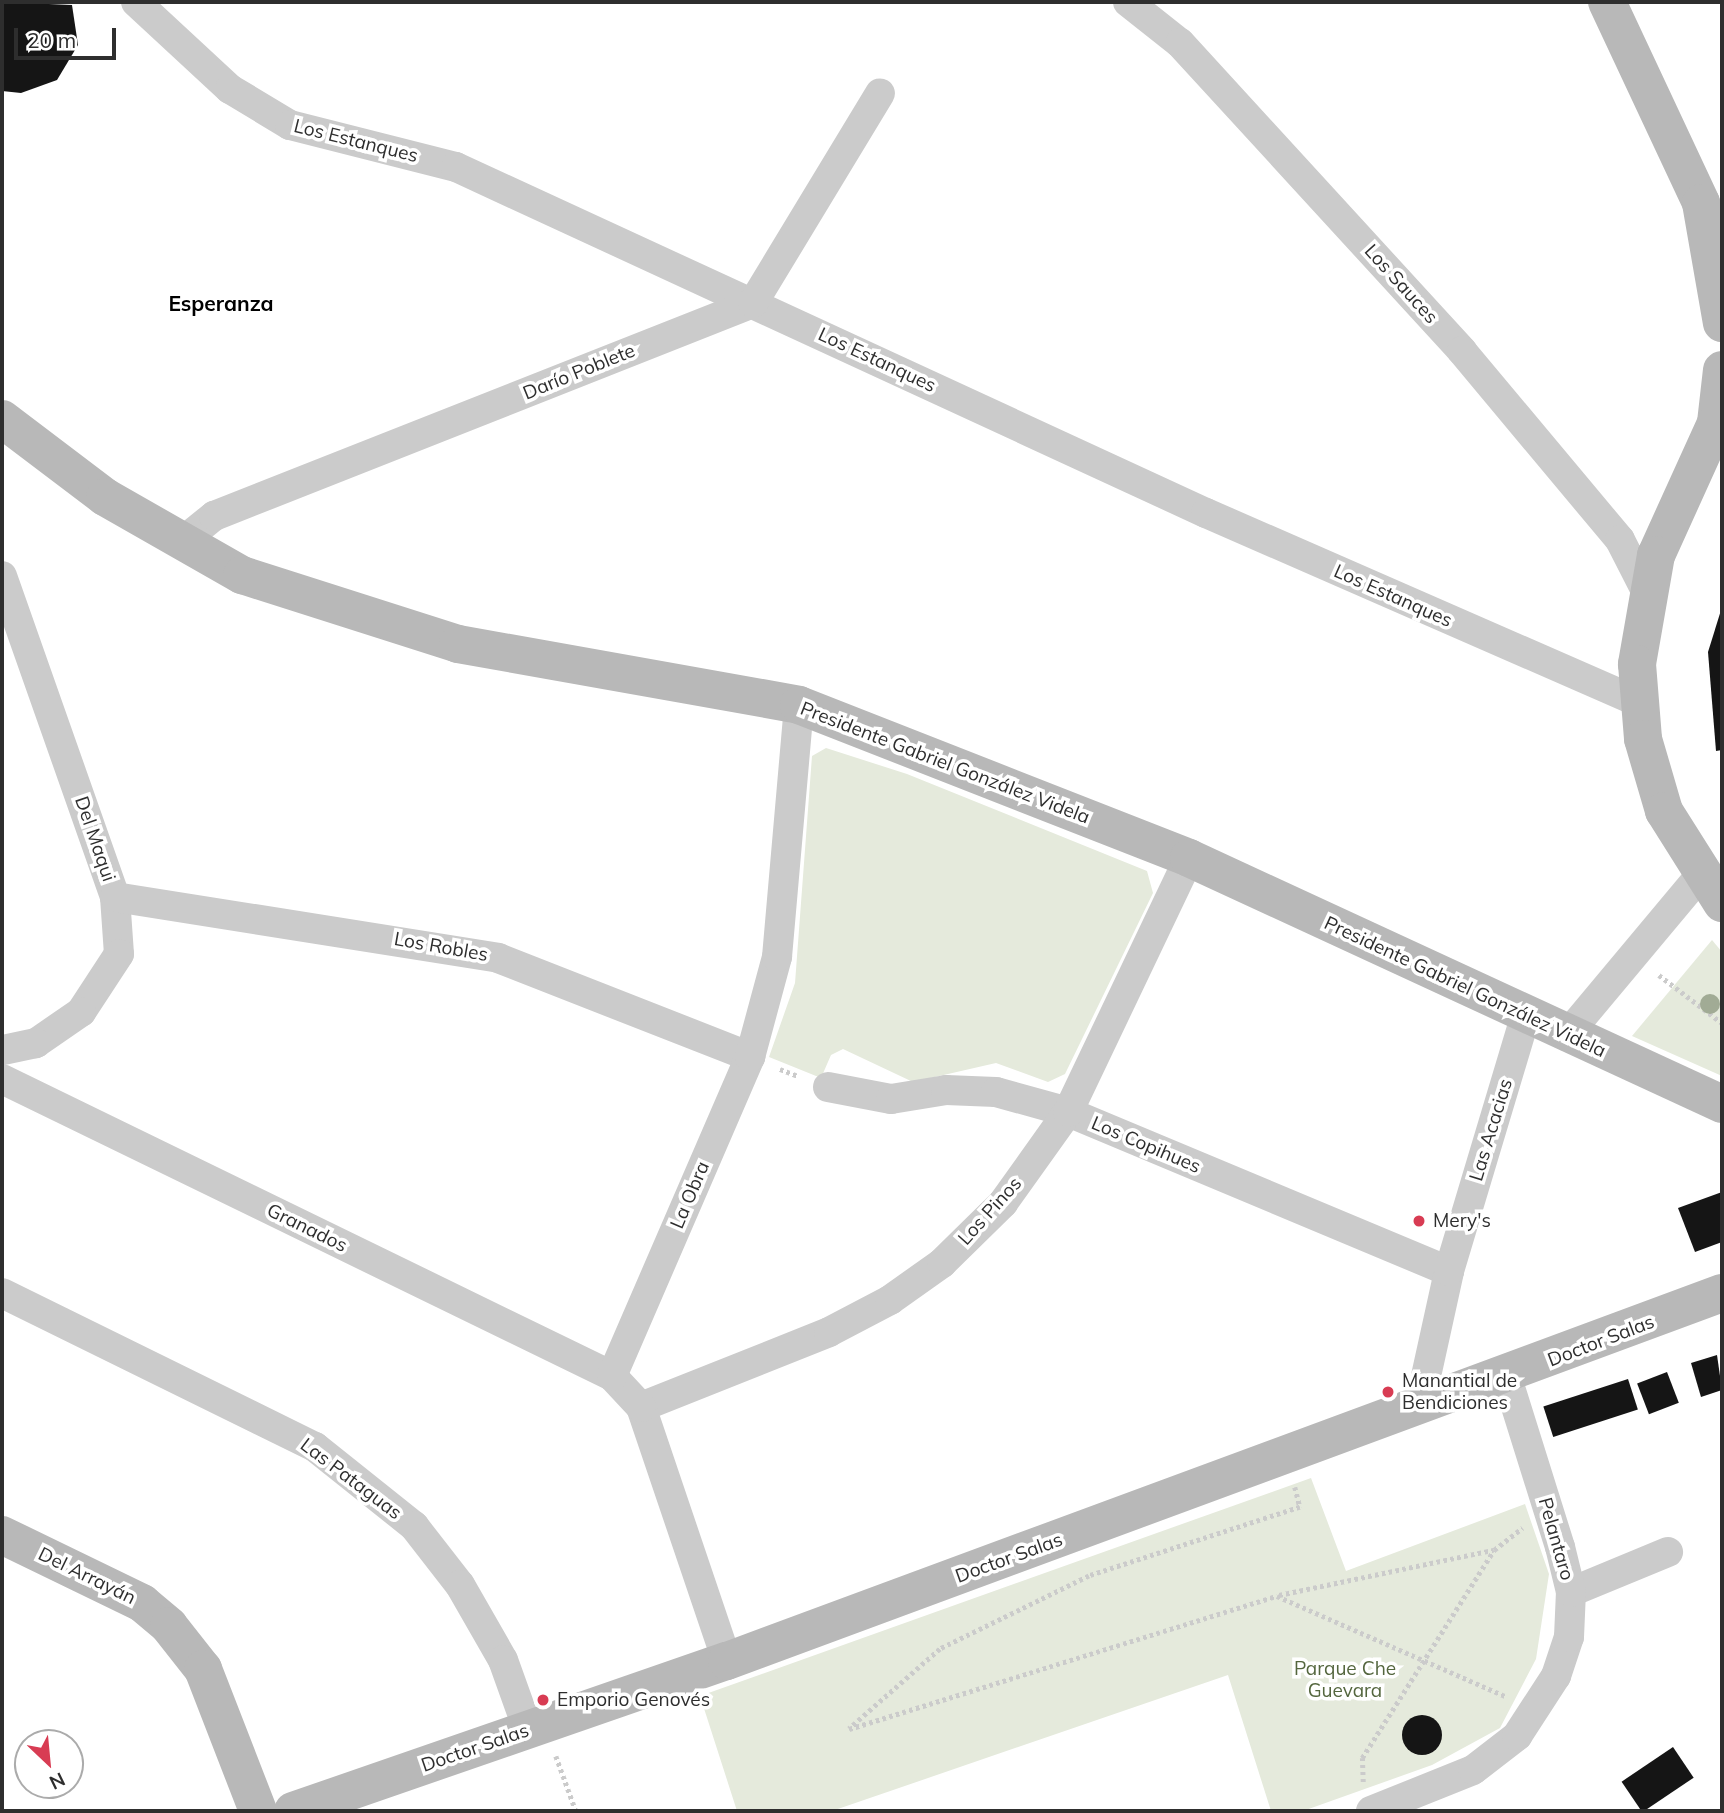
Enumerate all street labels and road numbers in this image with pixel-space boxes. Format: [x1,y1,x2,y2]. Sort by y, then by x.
street label: Los Estanques [292,115,420,167]
street label: Los Sauces [1360,240,1442,328]
street label: Los Estanques [815,323,939,397]
street label: Darío Poblete [520,339,638,405]
street label: Los Estanques [1330,560,1456,632]
street label: Presidente Gabriel González Videla [797,697,1093,829]
street label: Del Maqui [70,793,120,885]
street label: Presidente Gabriel González Videla [1321,912,1609,1062]
street label: Los Robles [392,928,490,966]
street label: Las Acacias [1465,1076,1517,1184]
street label: Los Copihues [1088,1112,1204,1178]
street label: La Obra [666,1158,714,1232]
street label: Los Pinos [953,1172,1027,1250]
street label: Granados [263,1199,351,1257]
street label: Doctor Salas [1544,1310,1658,1372]
street label: Las Pataguas [296,1434,406,1524]
street label: Pelantaro [1533,1495,1579,1583]
street label: Doctor Salas [952,1528,1066,1588]
street label: Del Arrayán [35,1543,139,1609]
street label: Doctor Salas [418,1719,532,1777]

